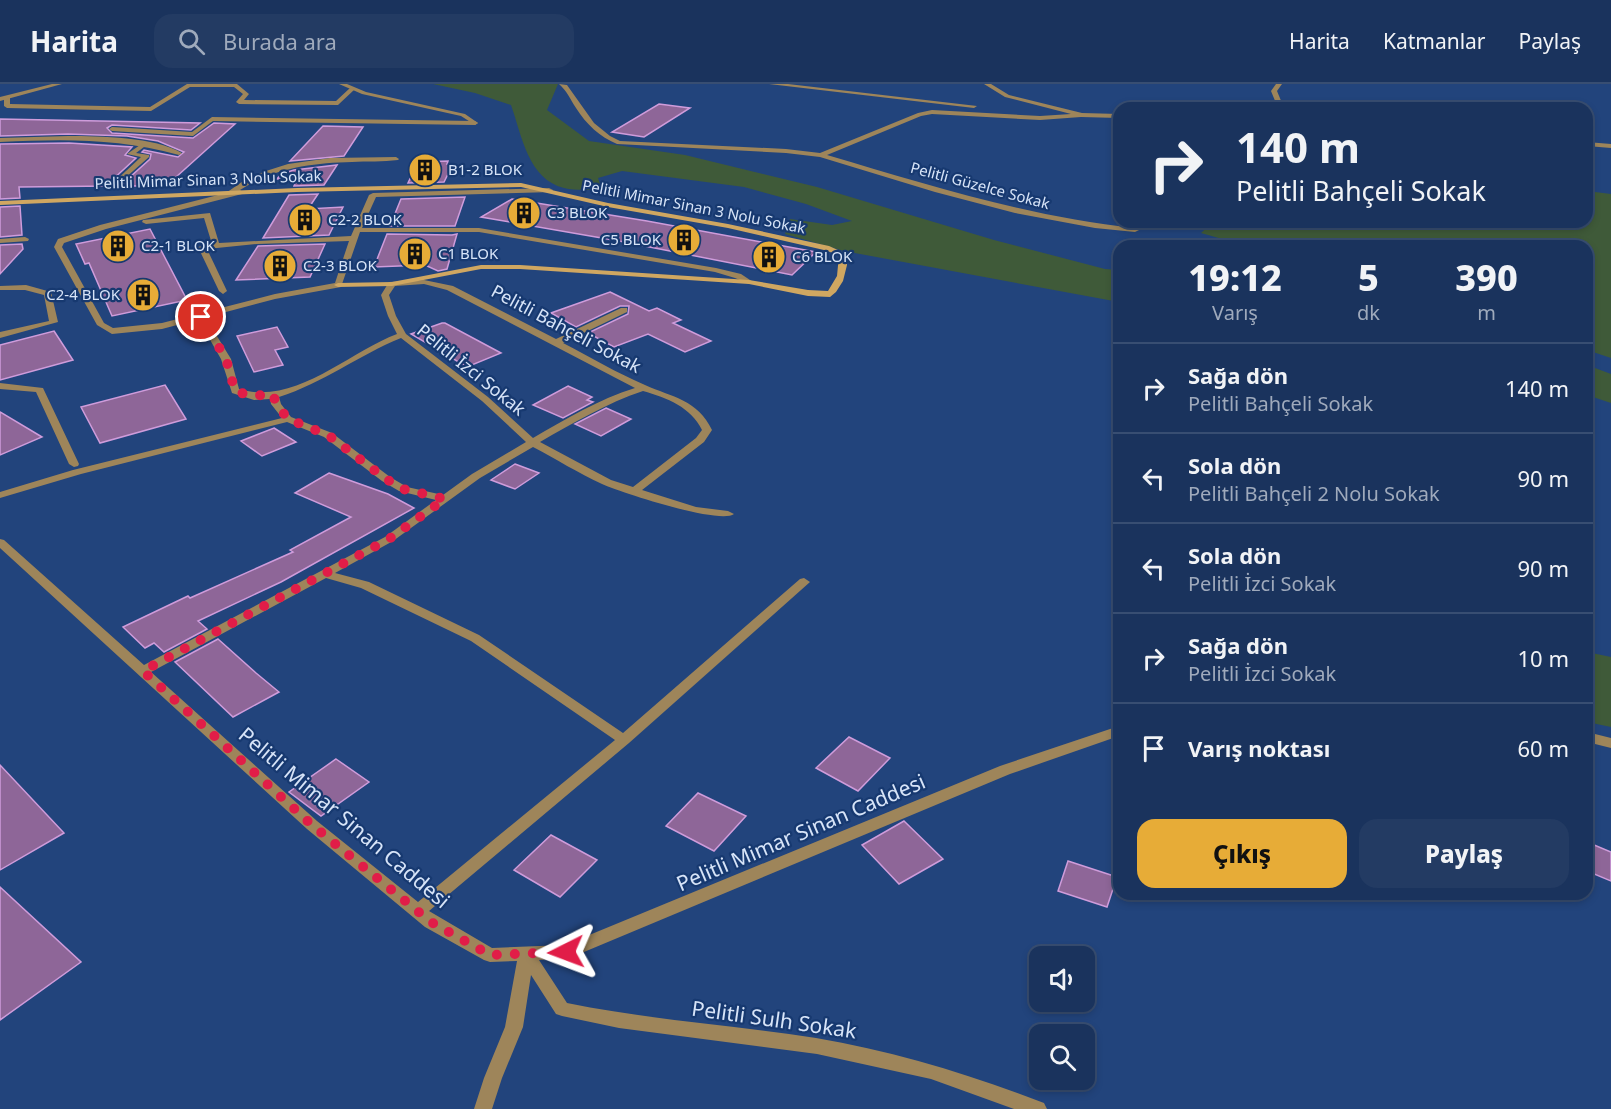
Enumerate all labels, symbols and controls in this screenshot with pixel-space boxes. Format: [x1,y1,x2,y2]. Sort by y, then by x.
search box [154,14,574,68]
text: Harita [30,22,118,60]
icon: search [175,25,208,58]
text: Burada ara [223,26,337,56]
text: Harita [1289,27,1350,55]
text: Katmanlar [1383,27,1486,55]
text: Paylaş [1519,27,1581,55]
text: 140 m [1236,118,1360,175]
icon: right [1137,126,1215,204]
building icon: B1-2 BLOK [407,152,443,188]
street label: Pelitli Güzelce Sokak [909,157,1052,213]
place label: B1-2 BLOK [448,159,523,179]
street label: Pelitli Mimar Sinan 3 Nolu Sokak [94,165,322,193]
text: Pelitli Bahçeli Sokak [1236,172,1486,209]
street label: Pelitli Mimar Sinan 3 Nolu Sokak [581,175,808,237]
building icon: C3 BLOK [506,195,542,231]
building icon: C2-2 BLOK [287,202,323,238]
place label: C3 BLOK [547,202,608,222]
place label: C2-2 BLOK [328,209,402,229]
building icon: C5 BLOK [666,222,702,258]
building icon: C2-1 BLOK [100,228,136,264]
place label: C5 BLOK [601,229,662,249]
place label: C2-1 BLOK [141,235,215,255]
building icon: C1 BLOK [397,236,433,272]
building icon: C6 BLOK [751,239,787,275]
place label: C1 BLOK [438,243,499,263]
place label: C6 BLOK [792,246,853,266]
building icon: C2-3 BLOK [262,248,298,284]
text: 19:12 [1188,253,1282,302]
text: 5 [1358,253,1379,302]
text: 390 [1455,253,1518,302]
place label: C2-3 BLOK [303,255,377,275]
building icon: C2-4 BLOK [125,277,161,313]
street label: Pelitli Bahçeli Sokak [487,278,646,378]
place label: C2-4 BLOK [46,284,121,304]
pin [175,291,226,342]
text: Varış [1212,299,1258,326]
text: dk [1357,299,1380,326]
text: m [1477,299,1496,326]
icon: arrive [184,300,217,333]
street label: Pelitli İzci Sokak [412,318,531,421]
text: Sağa dön [1188,360,1288,390]
icon: right [1137,372,1170,405]
text: 140 m [1505,373,1569,403]
text: Pelitli Bahçeli Sokak [1188,390,1373,417]
text: Sola dön [1188,450,1281,480]
icon: left [1137,462,1170,495]
text: 90 m [1518,463,1569,493]
text: Pelitli Bahçeli 2 Nolu Sokak [1188,480,1440,507]
text: Sola dön [1188,540,1281,570]
icon: left [1137,552,1170,585]
text: 90 m [1518,553,1569,583]
text: Pelitli İzci Sokak [1188,570,1336,597]
text: Sağa dön [1188,630,1288,660]
icon: right [1137,642,1170,675]
text: 10 m [1518,643,1569,673]
text: Pelitli İzci Sokak [1188,660,1336,687]
street label: Pelitli Mimar Sinan Caddesi [233,720,456,914]
icon: arrive [1137,732,1170,765]
text: Varış noktası [1188,733,1330,763]
text: 60 m [1518,733,1569,763]
street label: Pelitli Mimar Sinan Caddesi [672,767,929,897]
button: Çıkış [1137,819,1347,888]
button: Paylaş [1359,819,1569,888]
position arrow [534,920,598,984]
map controls [1029,946,1095,1090]
button: sound [1029,946,1095,1012]
street label: Pelitli Sulh Sokak [690,994,859,1045]
button: search [1029,1024,1095,1090]

